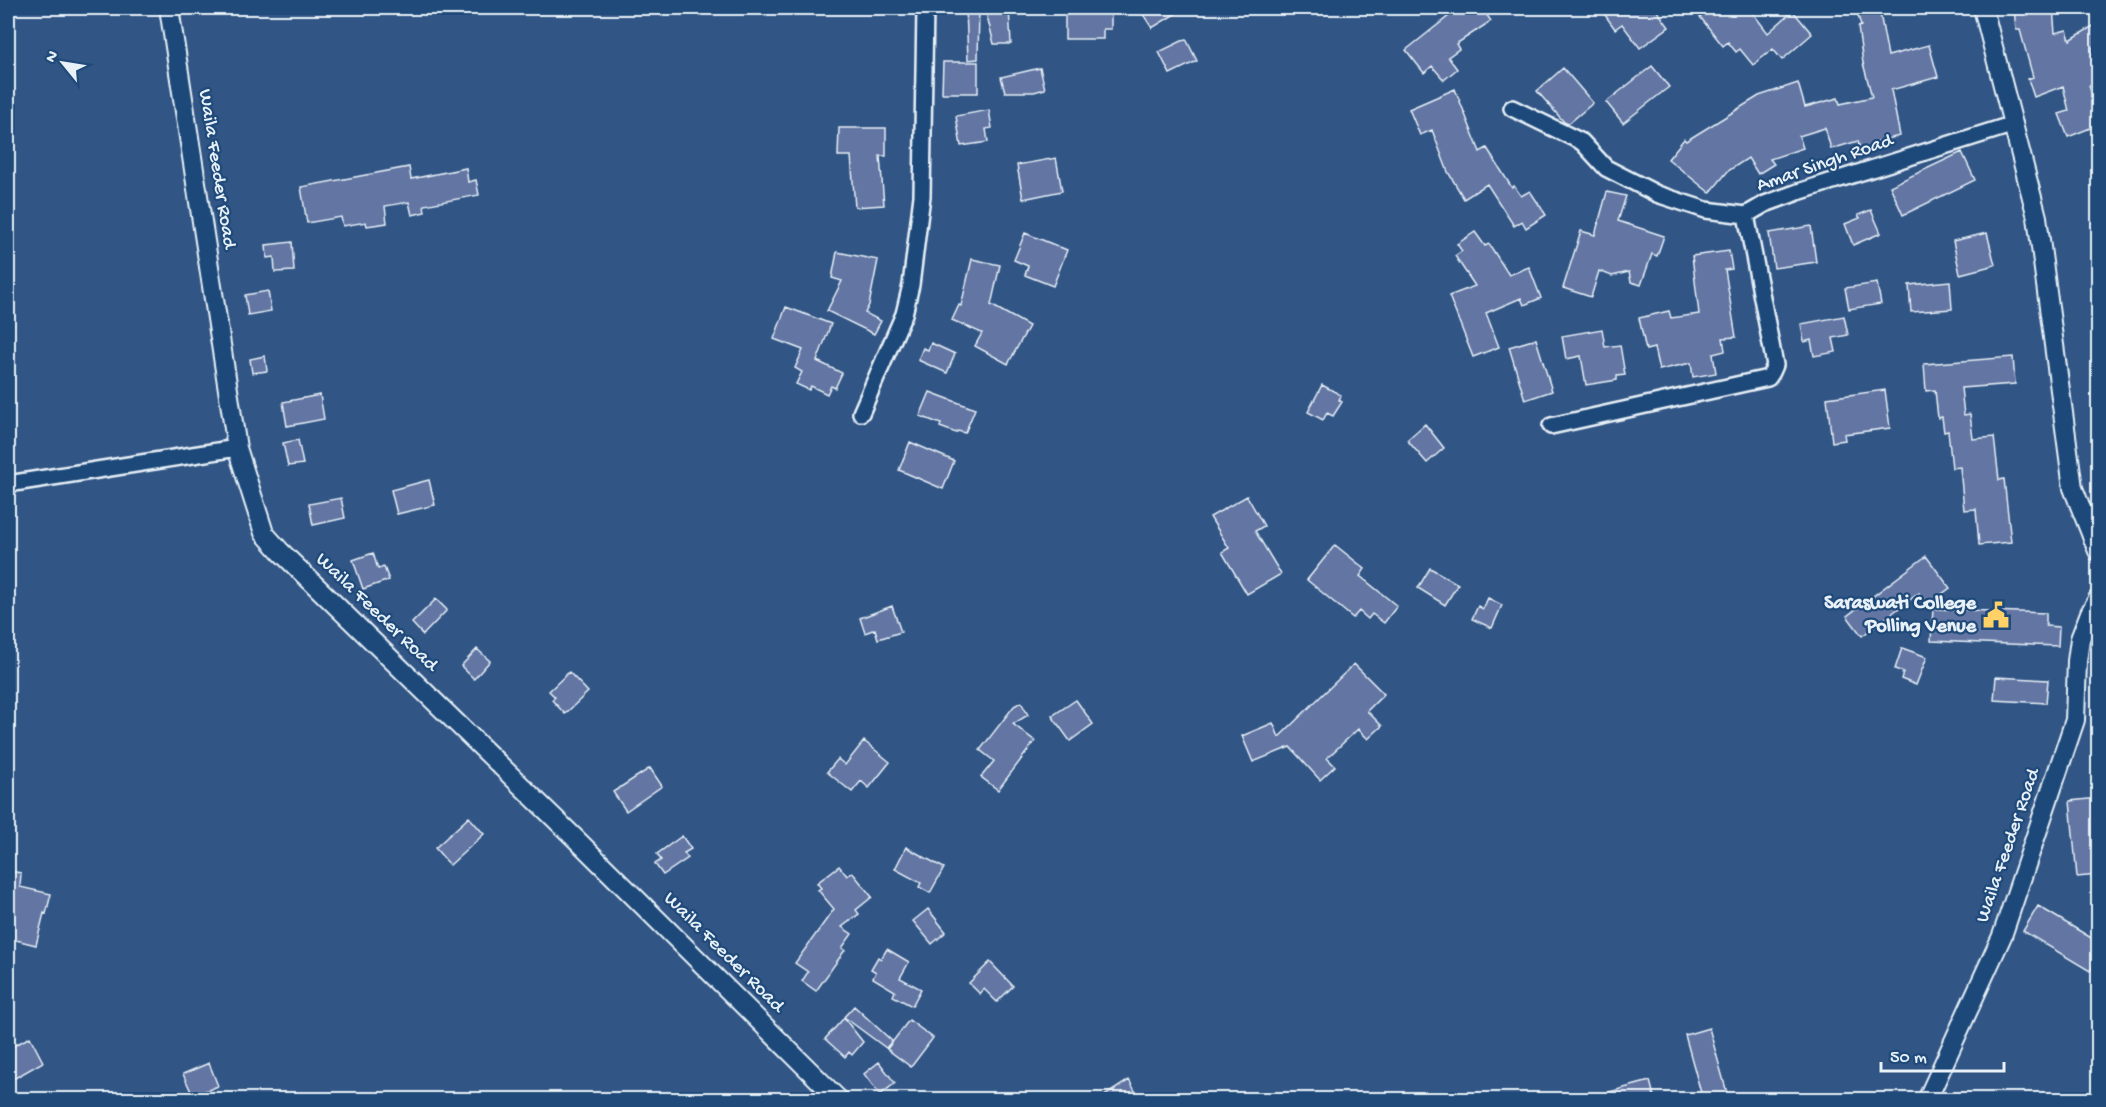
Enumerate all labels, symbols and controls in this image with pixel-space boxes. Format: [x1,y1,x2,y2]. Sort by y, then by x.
north arrow [33,33,93,93]
text: N [42,48,64,67]
street label: Waila Feeder Road [192,88,240,253]
street label: Amar Singh Road [1754,129,1898,198]
street label: Waila Feeder Road [310,549,444,679]
place label: Saraswati College Polling Venue [1824,593,1977,639]
public building icon: Saraswati College Polling Venue [1981,600,2011,630]
street label: Waila Feeder Road [1972,764,2047,926]
street label: Waila Feeder Road [658,888,790,1020]
scale bar [1881,1035,2004,1073]
text: 50 m [1890,1048,1927,1069]

